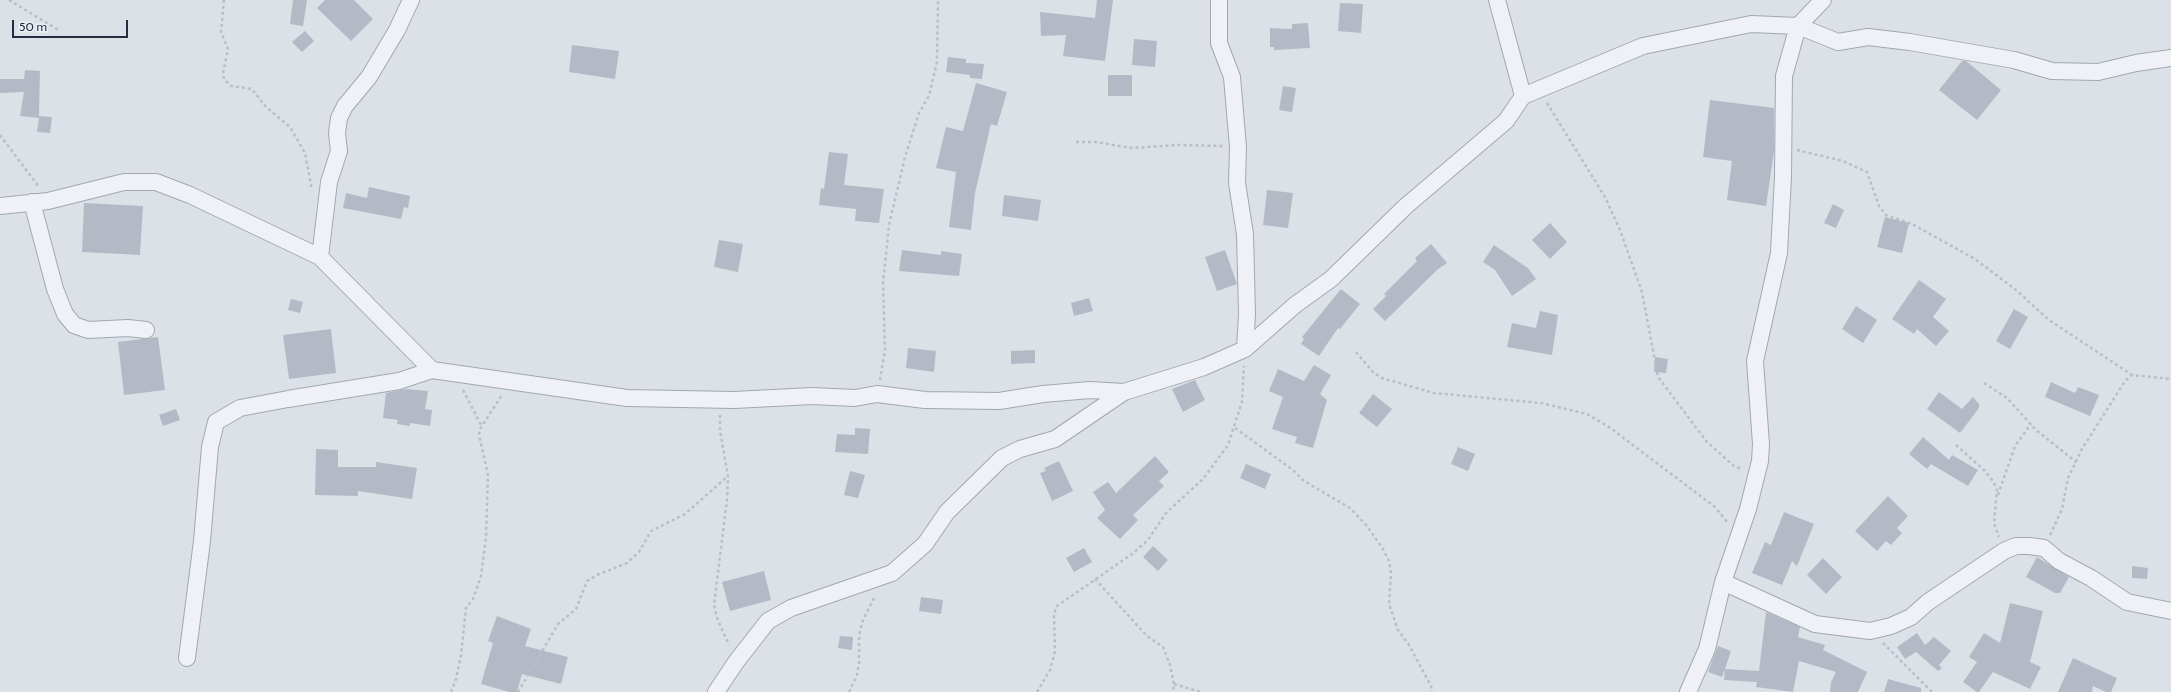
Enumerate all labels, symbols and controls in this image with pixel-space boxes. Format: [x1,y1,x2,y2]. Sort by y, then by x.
scale bar [14,12,130,38]
text: 50 m [19,19,47,34]

